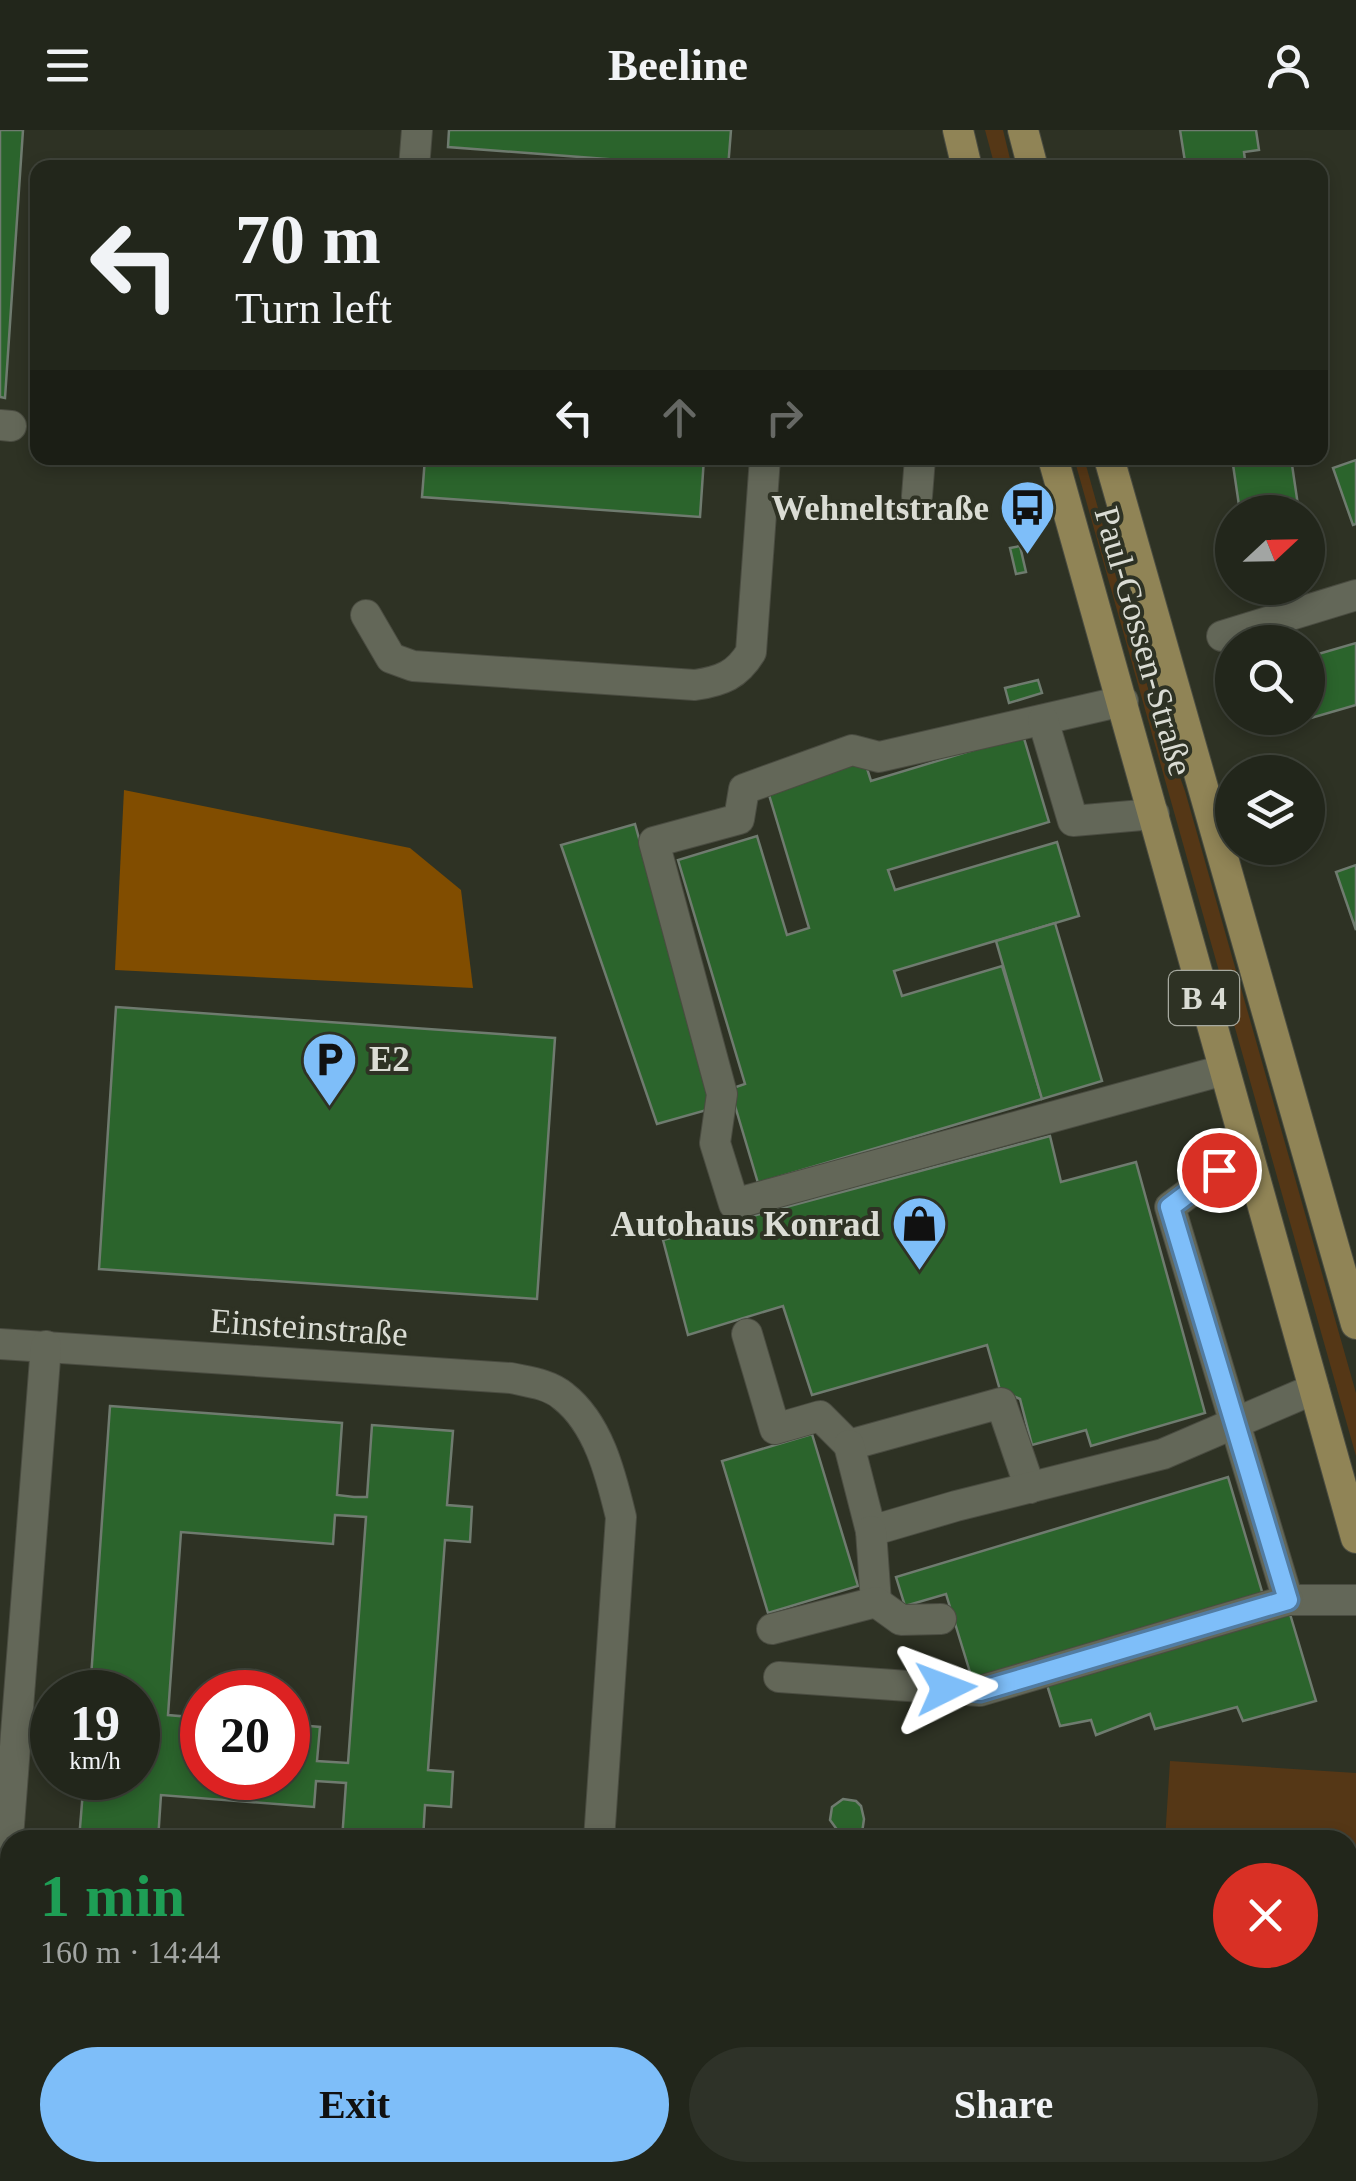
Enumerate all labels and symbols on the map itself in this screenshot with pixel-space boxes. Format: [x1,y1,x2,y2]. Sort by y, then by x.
bus stop icon: Wehneltstraße [998,478,1058,557]
place label: Wehneltstraße [771,489,989,528]
north arrow [1215,495,1325,605]
street label: Paul-Gossen-Straße [1086,502,1201,780]
road number: B 4 [1169,971,1239,1025]
parking icon: E2 [300,1029,360,1108]
place label: E2 [369,1040,410,1079]
pin [1177,1128,1262,1213]
shop icon: Autohaus Konrad [889,1194,949,1273]
place label: Autohaus Konrad [611,1205,881,1244]
street label: Einsteinstraße [209,1301,409,1354]
position arrow [894,1636,998,1740]
speed limit sign: 20 [180,1670,310,1800]

